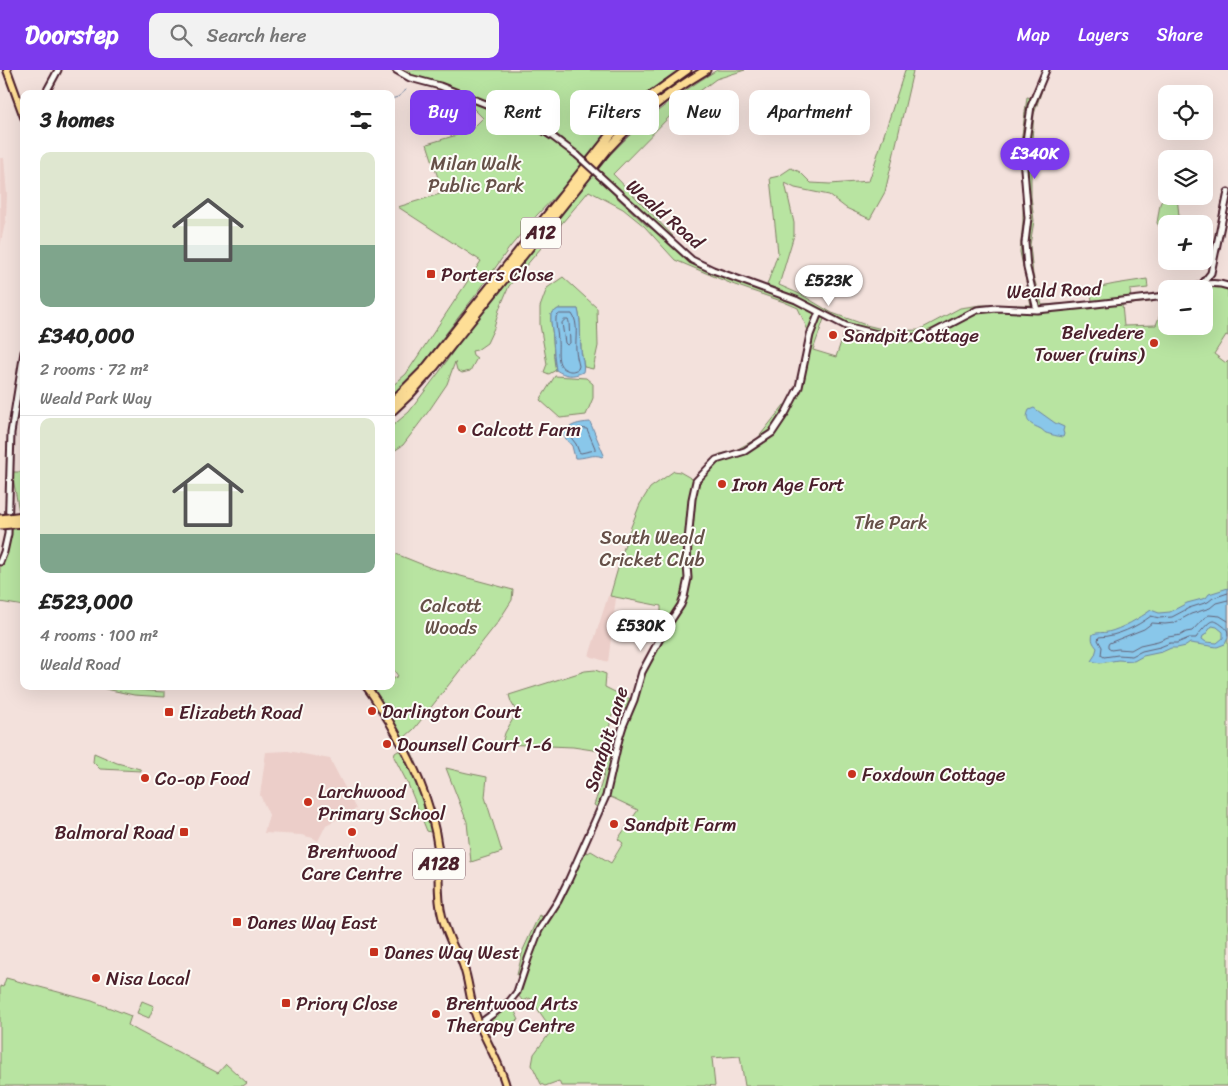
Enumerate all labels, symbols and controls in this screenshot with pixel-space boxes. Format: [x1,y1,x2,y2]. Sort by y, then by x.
search box [149,13,499,58]
text: Doorstep [25,14,119,56]
text: Search here [207,19,307,52]
text: Map [1017,19,1050,51]
text: Layers [1078,19,1129,51]
text: Share [1157,19,1203,51]
icon: search [167,21,195,49]
map controls [1158,85,1213,335]
button: locate [1158,85,1213,140]
chip: Buy [410,90,476,135]
chip: Rent [486,90,560,135]
chip: Filters [570,90,659,135]
chip: New [669,90,739,135]
chip: Apartment [749,90,870,135]
text: 3 homes [40,101,114,139]
icon: filters [347,106,375,134]
pin: £340K [1000,138,1070,180]
text: £340K [1011,139,1059,168]
park label: Milan Walk Public Park [428,147,524,202]
button: layers [1158,150,1213,205]
street label: Weald Road [618,170,713,259]
icon: home [163,185,253,275]
button: + [1158,215,1213,270]
road number: A12 [521,218,561,248]
place label: Porters Close [441,258,554,291]
pin: £523K [794,264,864,307]
text: £523K [806,266,852,295]
marker: Porters Close [425,268,437,280]
street label: Weald Road [1006,272,1104,308]
button: − [1158,280,1213,335]
place label: Belvedere Tower (ruins) [1034,316,1145,371]
text: £340,000 [40,317,135,355]
place label: Sandpit Cottage [843,319,979,352]
marker: Sandpit Cottage [827,329,839,341]
marker: Belvedere Tower (ruins) [1148,337,1160,349]
text: 2 rooms · 72 m² [40,355,149,384]
text: Weald Park Way [40,384,152,413]
place label: Calcott Farm [472,413,581,446]
marker: Calcott Farm [456,423,468,435]
icon: home [163,450,253,540]
place label: Iron Age Fort [731,468,845,501]
marker: Iron Age Fort [716,478,728,490]
park label: The Park [854,506,928,539]
park label: South Weald Cricket Club [599,521,706,576]
text: £523,000 [40,583,133,621]
park label: Calcott Woods [420,589,482,644]
pin: £530K [606,610,676,652]
text: £530K [618,611,664,640]
text: 4 rooms · 100 m² [40,621,158,650]
text: Weald Road [40,650,120,679]
street label: Sandpit Lane [574,682,638,796]
place label: Darlington Court [382,695,522,728]
place label: Elizabeth Road [179,696,304,729]
marker: Darlington Court [366,705,378,717]
marker: Elizabeth Road [163,706,175,718]
place label: Dounsell Court 1-6 [397,728,552,761]
marker: Dounsell Court 1-6 [381,738,393,750]
place label: Foxdown Cottage [862,758,1006,791]
place label: Co-op Food [155,762,250,795]
marker: Foxdown Cottage [846,768,858,780]
marker: Co-op Food [139,772,151,784]
place label: Larchwood Primary School [318,775,446,830]
marker: Larchwood Primary School [302,796,314,808]
place label: Sandpit Farm [624,808,737,841]
place label: Balmoral Road [54,816,175,849]
marker: Sandpit Farm [608,818,620,830]
marker: Balmoral Road [178,826,190,838]
marker: Brentwood Care Centre [346,826,358,838]
place label: Brentwood Care Centre [302,835,402,890]
road number: A128 [413,849,465,880]
place label: Danes Way East [247,906,378,939]
marker: Danes Way East [231,916,243,928]
place label: Danes Way West [384,936,520,969]
marker: Danes Way West [368,946,380,958]
place label: Nisa Local [106,962,191,995]
marker: Nisa Local [90,972,102,984]
place label: Priory Close [296,987,398,1020]
place label: Brentwood Arts Therapy Centre [446,987,578,1042]
marker: Priory Close [280,997,292,1009]
marker: Brentwood Arts Therapy Centre [430,1008,442,1020]

